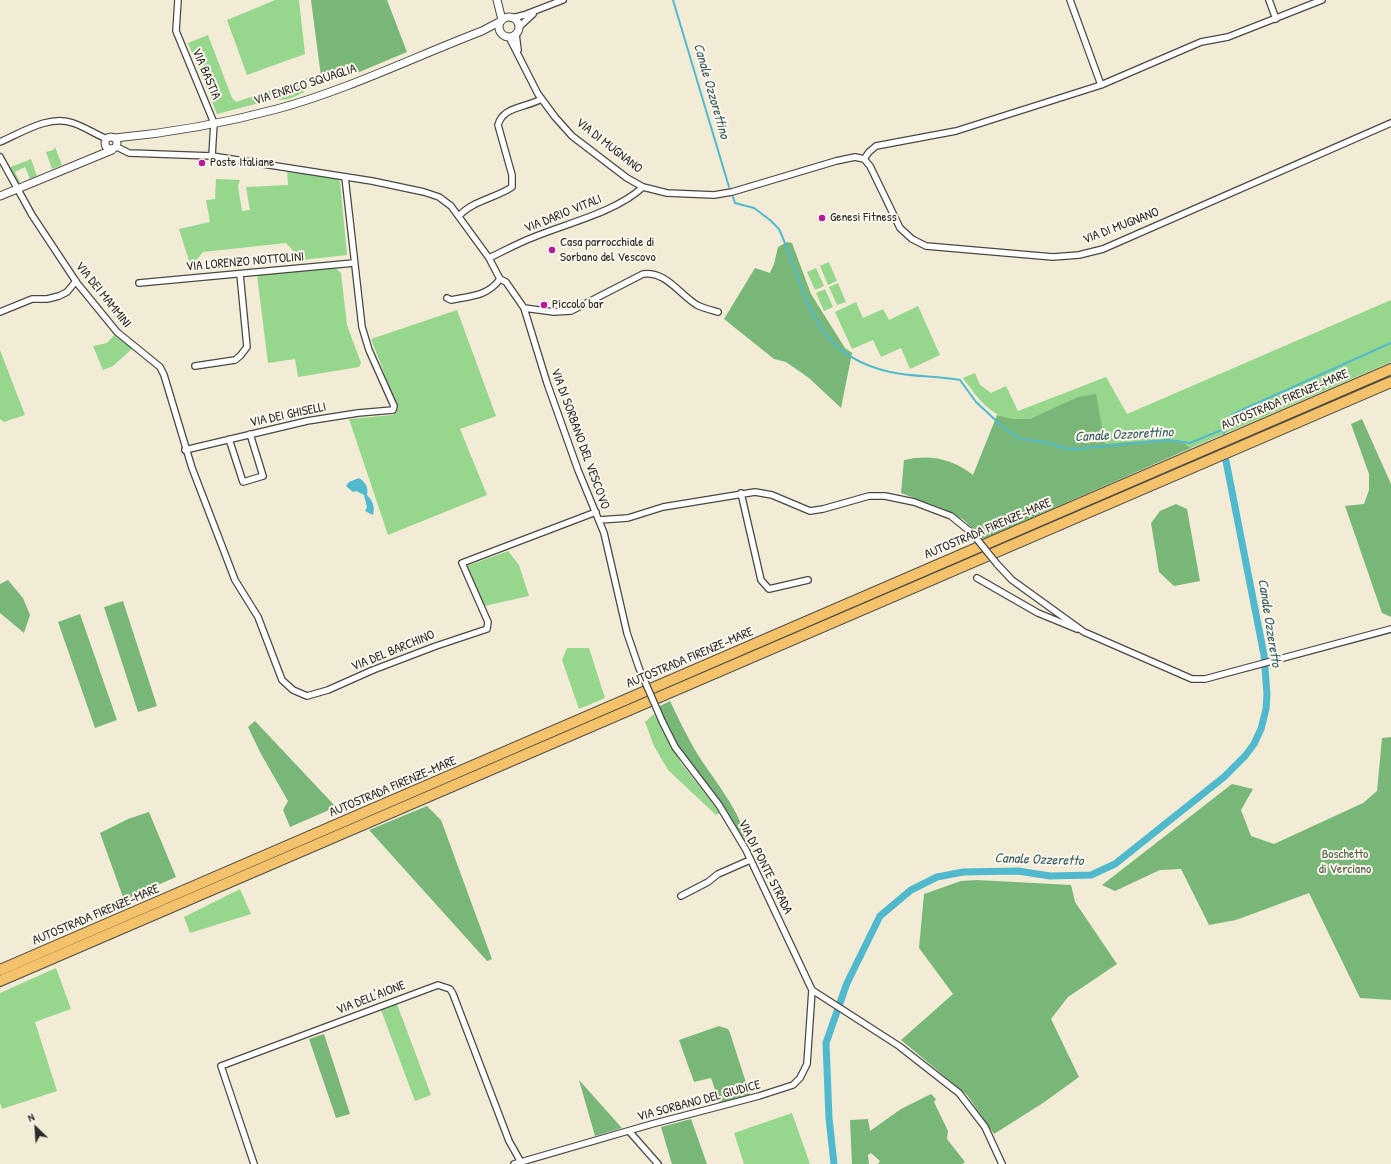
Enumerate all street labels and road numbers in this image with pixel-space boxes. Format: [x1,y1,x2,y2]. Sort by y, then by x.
street label: VIA BASTIA [188,46,224,102]
street label: VIA ENRICO SQUAGLIA [252,61,358,109]
street label: VIA DI MUGNANO [573,115,645,177]
street label: VIA DARIO VITALI [522,191,604,237]
street label: VIA DI MUGNANO [1081,204,1161,248]
street label: VIA LORENZO NOTTOLINI [185,249,305,275]
street label: VIA DEI MAMMINI [72,259,134,331]
street label: VIA DI SORBANO DEL VESCOVO [547,366,613,512]
street label: AUTOSTRADA FIRENZE-MARE [1219,366,1351,434]
street label: VIA DEI GHISELLI [248,399,328,431]
street label: AUTOSTRADA FIRENZE-MARE [922,495,1054,563]
street label: AUTOSTRADA FIRENZE-MARE [624,624,756,692]
street label: VIA DEL BARCHINO [349,627,437,675]
street label: AUTOSTRADA FIRENZE-MARE [327,753,459,821]
street label: VIA DI PONTE STRADA [734,817,796,917]
street label: AUTOSTRADA FIRENZE-MARE [30,881,162,949]
street label: VIA DELL'AIONE [334,978,408,1018]
street label: VIA SORBANO DEL GIUDICE [636,1077,762,1125]

